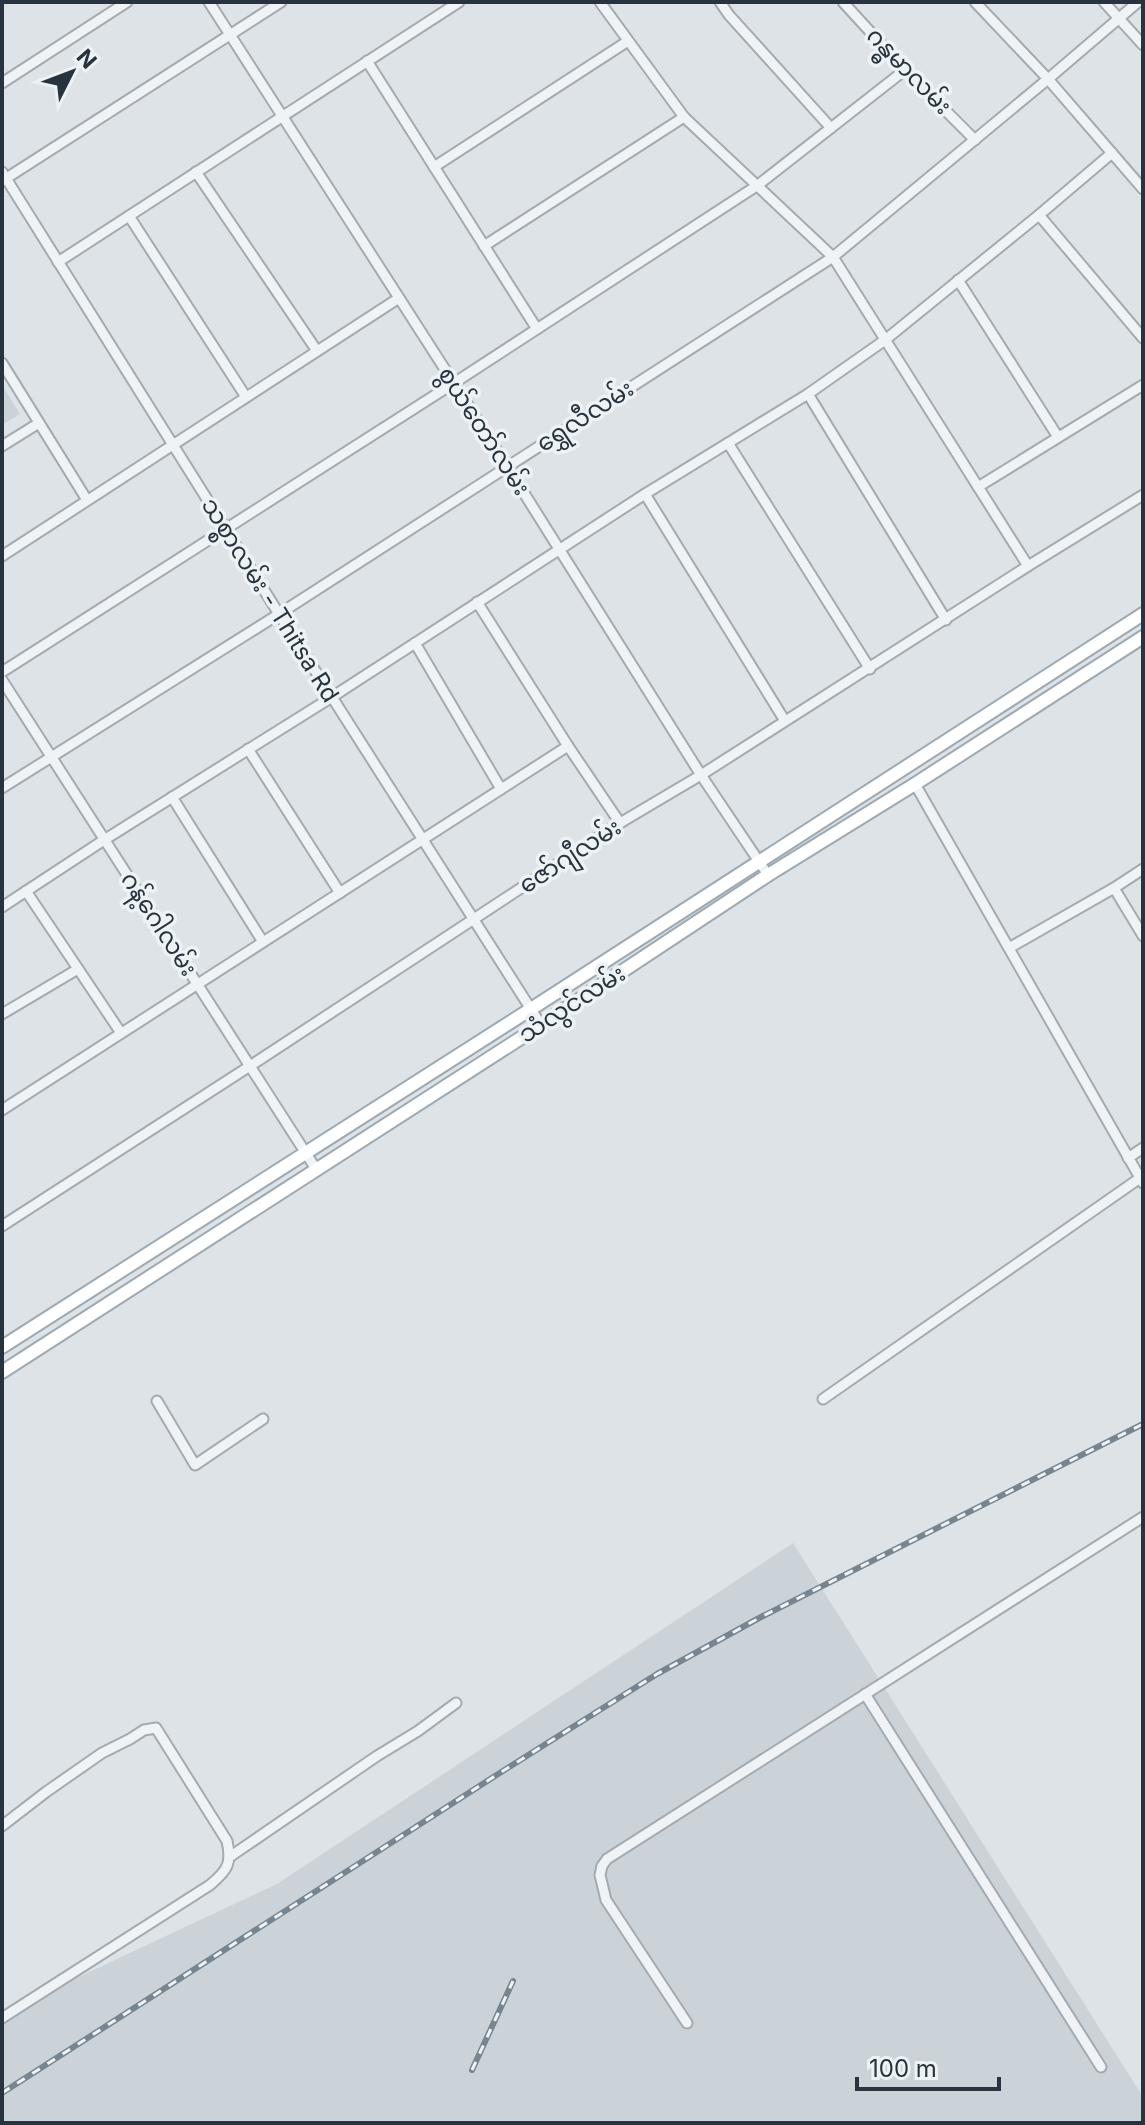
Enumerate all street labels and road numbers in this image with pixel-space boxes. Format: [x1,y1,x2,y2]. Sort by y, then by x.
street label: ဂန္ဓမာလမ်း [857,20,959,124]
street label: စွယ်တော်လမ်း [429,360,538,503]
street label: ရွှေလီလမ်း [530,373,641,462]
street label: သစ္စာလမ်း - Thitsa Rd [191,491,346,710]
street label: ဇော်ဂျီလမ်း [513,811,629,904]
street label: ဂန့်ဂေါလမ်း [111,866,205,984]
street label: သံလွင်လမ်း [512,958,633,1052]

